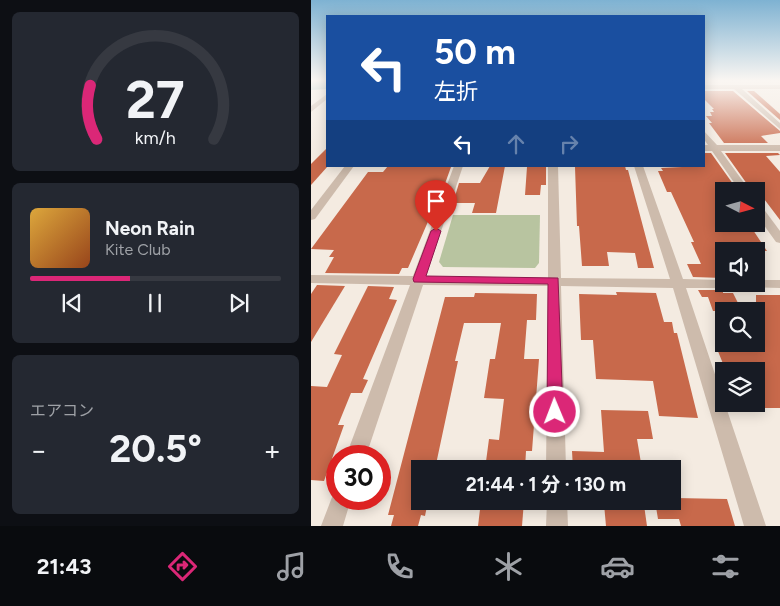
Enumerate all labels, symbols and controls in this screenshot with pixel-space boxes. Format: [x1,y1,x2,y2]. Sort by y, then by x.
text: 50 m [434,31,516,73]
icon: left [351,35,416,100]
text: 27 [126,69,185,131]
text: 左折 [434,78,478,105]
text: km/h [135,127,176,148]
icon: left [449,130,477,158]
icon: ahead [502,130,530,158]
icon: right [555,130,583,158]
pin [415,180,457,231]
north arrow [715,182,765,232]
map controls [715,182,765,412]
icon: arrive [422,187,450,215]
text: Neon Rain [105,217,195,240]
text: Kite Club [105,240,171,259]
button: sound [715,242,765,292]
icon: previous [58,289,86,317]
icon: pause [141,289,169,317]
icon: next [225,289,253,317]
button: search [715,302,765,352]
button: layers [715,362,765,412]
position arrow [528,385,580,437]
text: エアコン [30,401,94,420]
text: 20.5° [109,426,202,472]
text: − [30,433,47,467]
text: + [264,433,281,467]
speed limit sign: 30 [326,445,391,510]
text: 21:44 · 1 分 · 130 m [466,473,626,496]
icon: directions [165,549,200,584]
icon: music [274,549,309,584]
icon: phone [382,549,417,584]
icon: climate [491,549,526,584]
icon: car [600,549,635,584]
icon: filters [708,549,743,584]
text: 21:43 [37,553,92,580]

